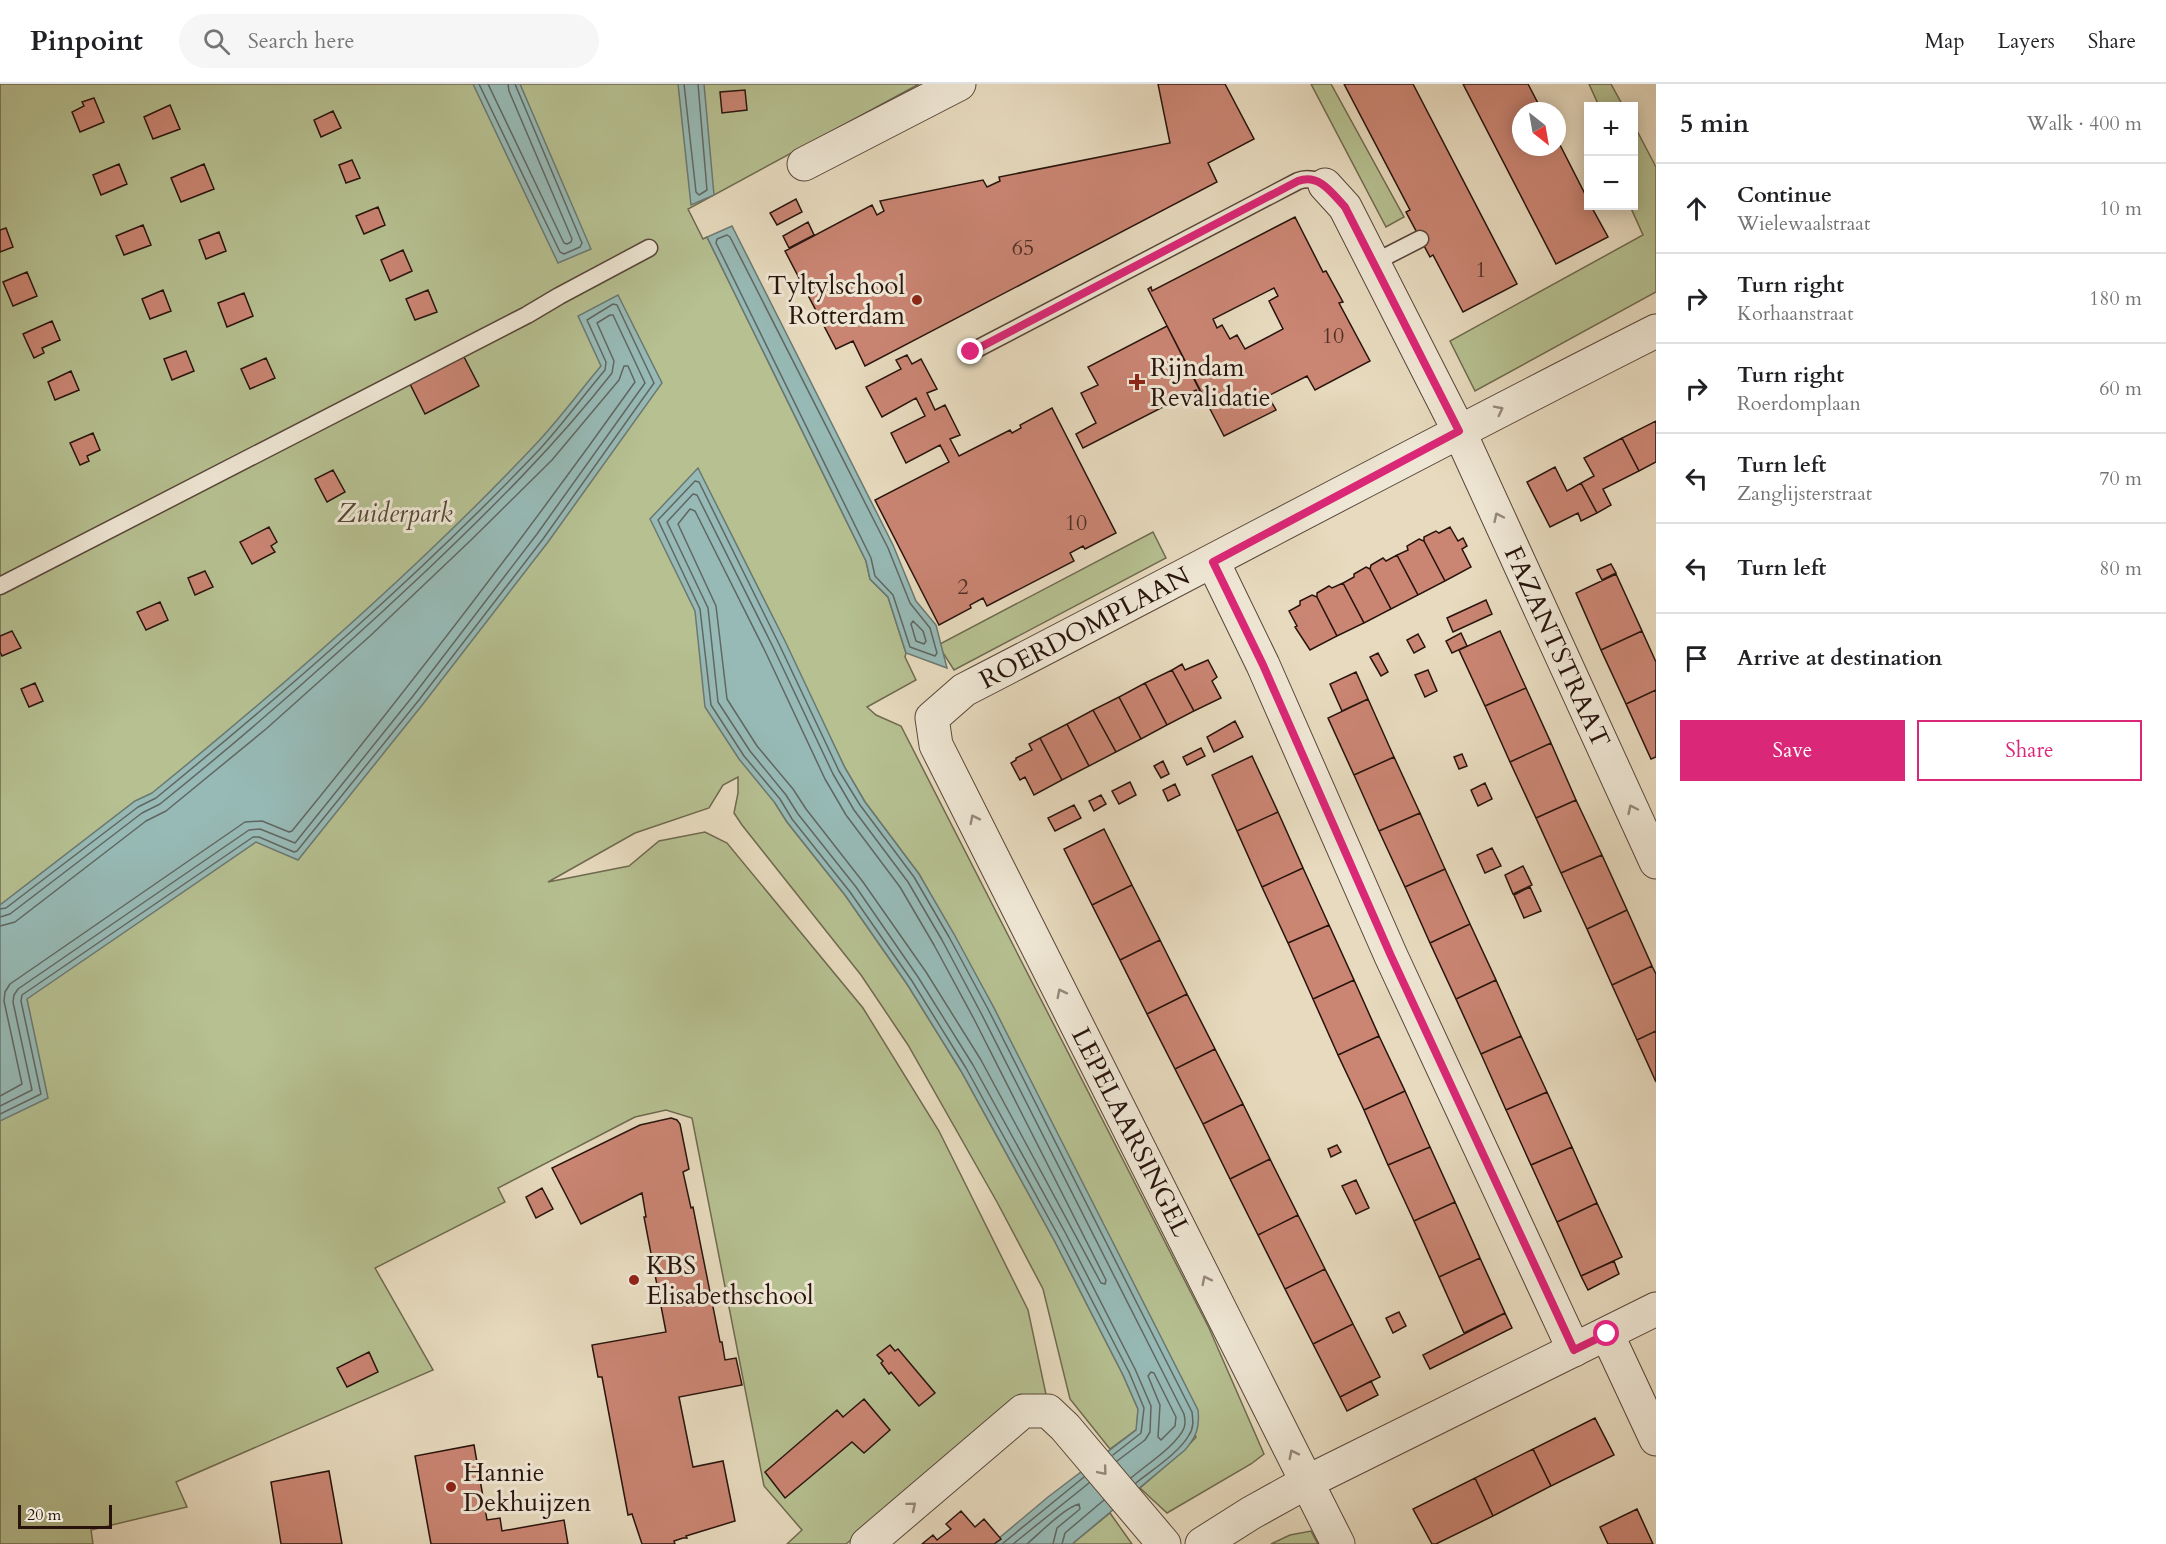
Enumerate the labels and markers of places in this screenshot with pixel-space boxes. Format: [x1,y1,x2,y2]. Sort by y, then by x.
place label: Tyltylschool Rotterdam [767,268,905,333]
marker: Tyltylschool Rotterdam [910,293,924,307]
place label: Rijndam Revalidatie [1150,350,1271,415]
marker: Rijndam Revalidatie [1128,373,1146,391]
place label: KBS Elisabethschool [646,1248,814,1313]
marker: KBS Elisabethschool [627,1273,641,1287]
place label: Hannie Dekhuijzen [463,1455,591,1520]
marker: Hannie Dekhuijzen [444,1480,458,1494]

